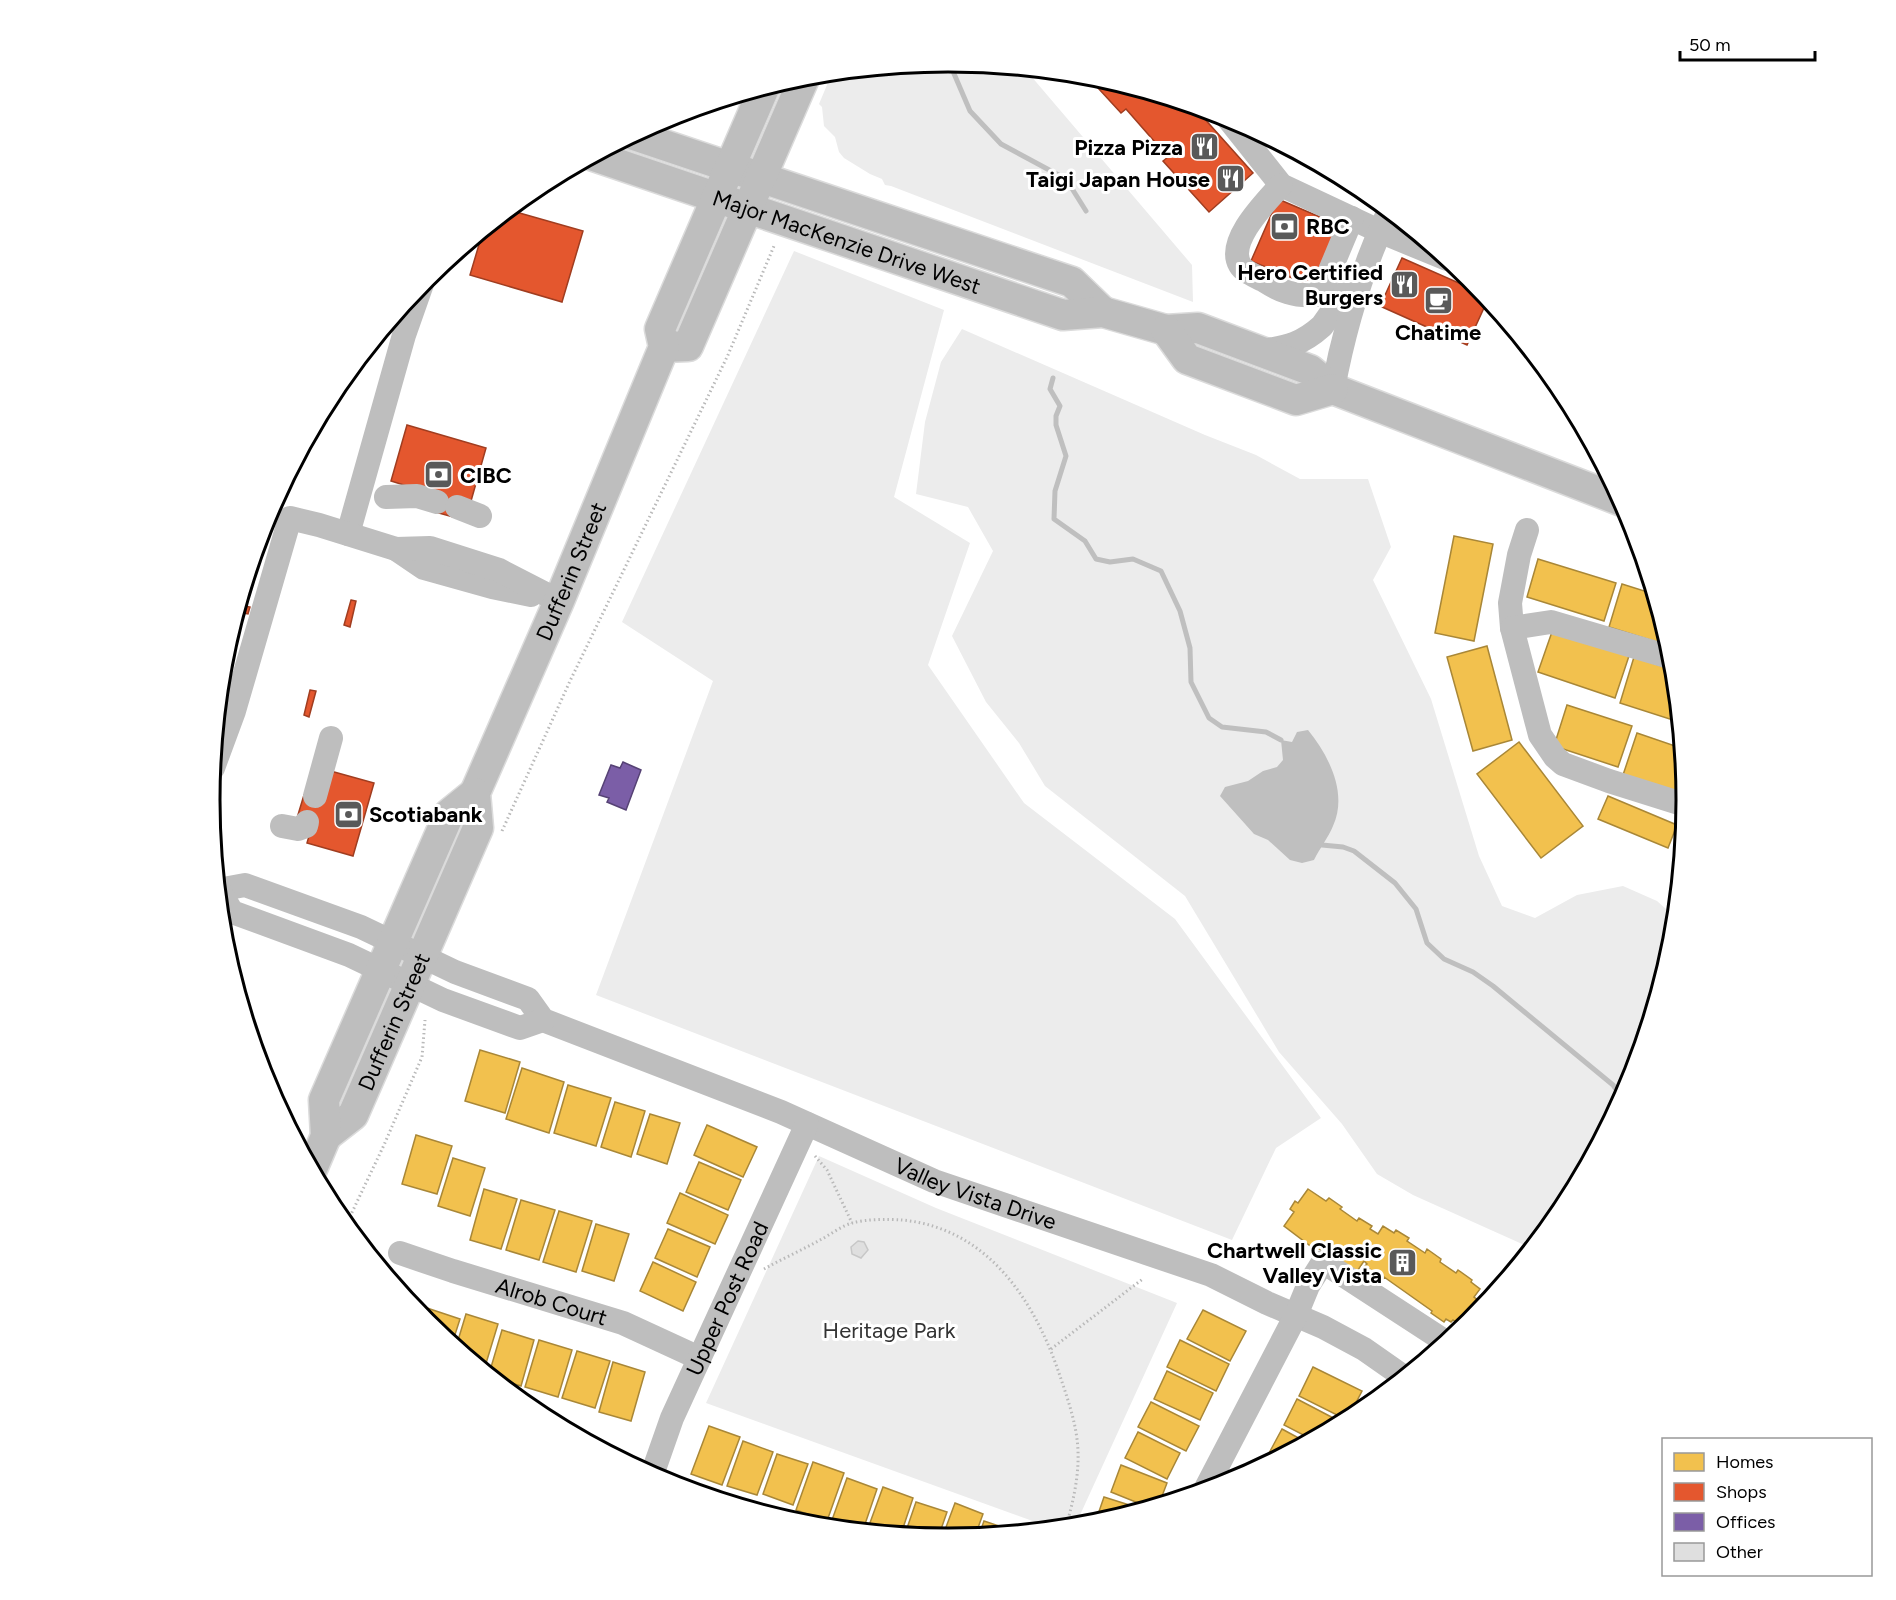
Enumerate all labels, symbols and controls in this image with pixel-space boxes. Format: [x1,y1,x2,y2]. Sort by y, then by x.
scale bar [1680,24,1815,62]
text: 50 m [1689,34,1731,56]
restaurant icon: Pizza Pizza [1188,131,1220,163]
place label: Pizza Pizza [1074,134,1183,161]
restaurant icon: Taigi Japan House [1215,163,1247,195]
place label: Taigi Japan House [1026,166,1210,193]
street label: Major MacKenzie Drive West [709,184,984,300]
bank icon: RBC [1269,210,1301,242]
place label: RBC [1306,213,1350,240]
place label: Hero Certified Burgers [1237,259,1383,311]
restaurant icon: Hero Certified Burgers [1388,269,1420,301]
cafe icon: Chatime [1422,284,1454,316]
place label: Chatime [1395,319,1481,346]
bank icon: CIBC [423,459,455,491]
place label: CIBC [460,462,512,489]
street label: Dufferin Street [530,498,612,645]
bank icon: Scotiabank [332,798,364,830]
place label: Scotiabank [369,801,483,828]
street label: Dufferin Street [352,949,435,1095]
street label: Valley Vista Drive [890,1151,1060,1235]
street label: Upper Post Road [680,1217,774,1380]
place label: Chartwell Classic Valley Vista [1207,1237,1382,1289]
building icon: Chartwell Classic Valley Vista [1387,1247,1419,1279]
street label: Alrob Court [493,1271,610,1331]
park label: Heritage Park [823,1317,956,1344]
legend [1662,1438,1872,1576]
text: Homes [1716,1451,1774,1473]
text: Shops [1716,1481,1767,1503]
text: Offices [1716,1511,1775,1533]
text: Other [1716,1541,1763,1563]

